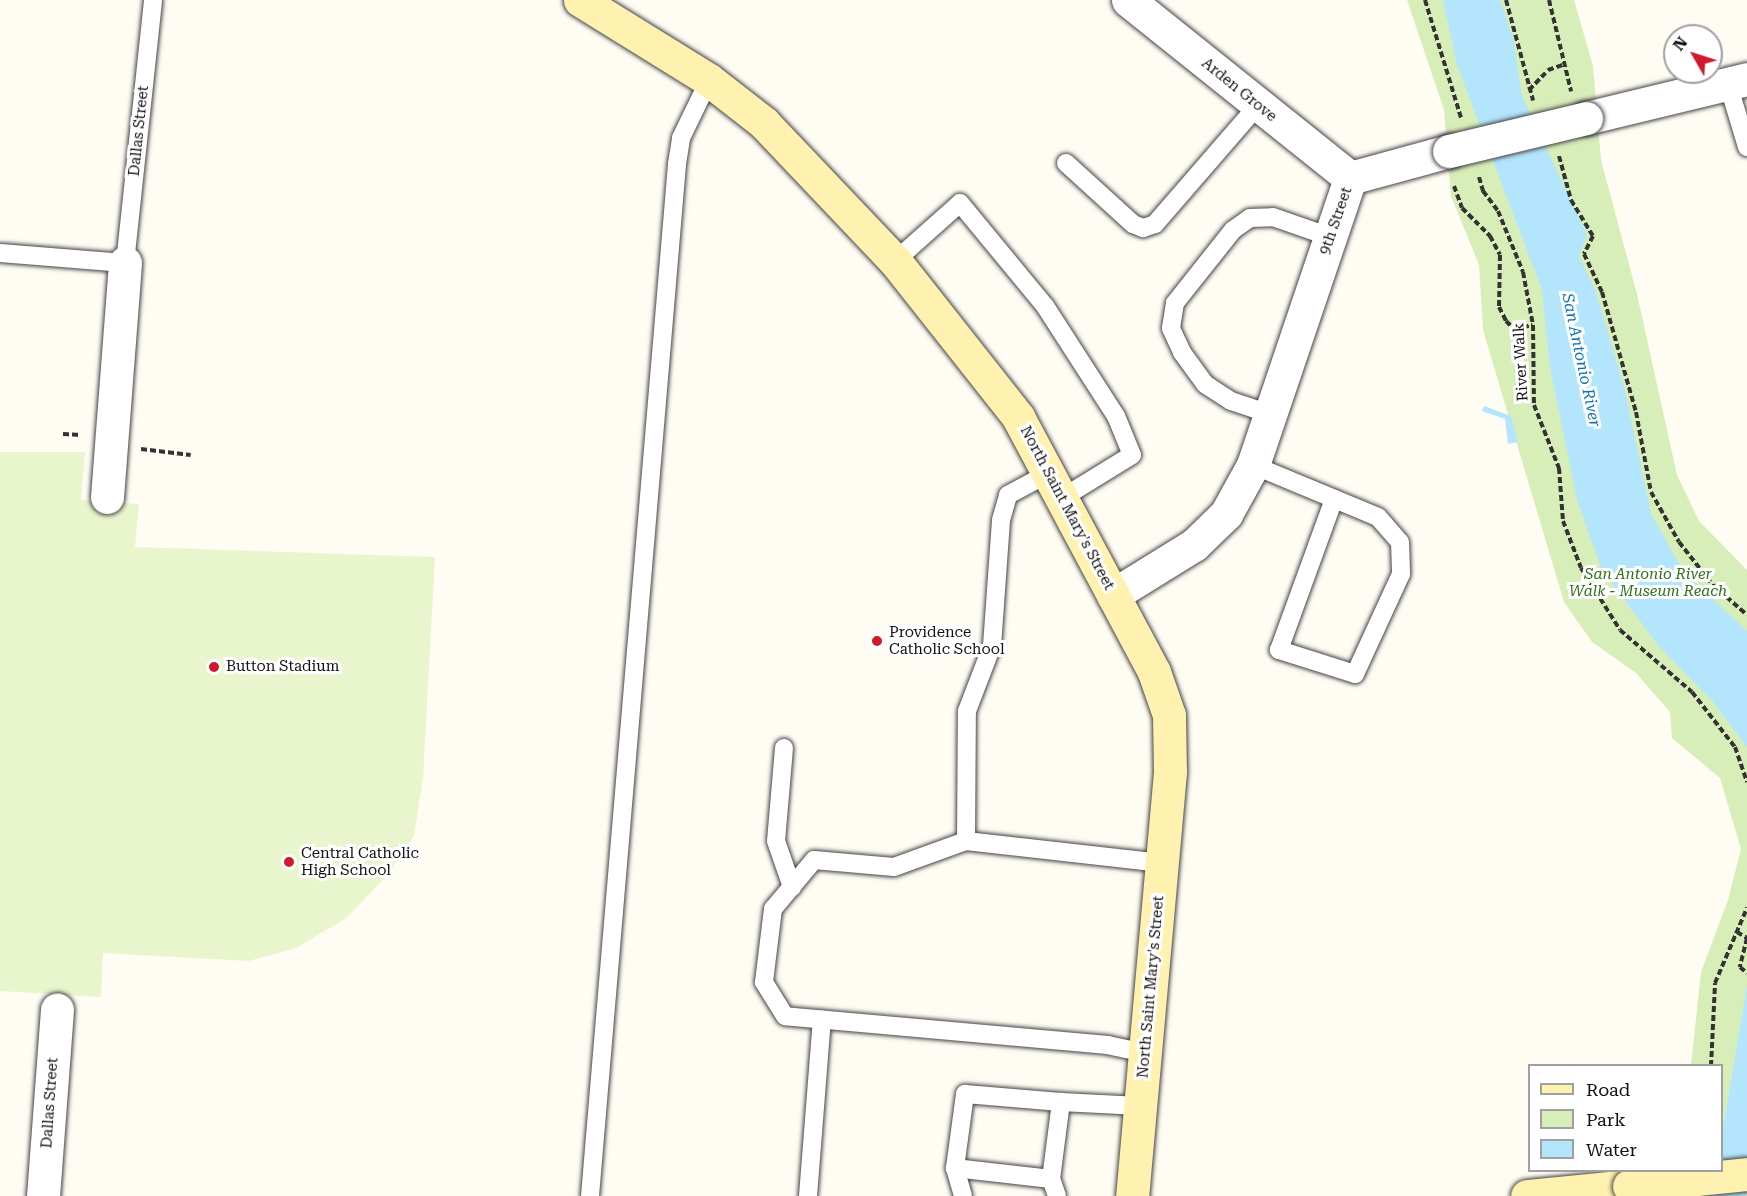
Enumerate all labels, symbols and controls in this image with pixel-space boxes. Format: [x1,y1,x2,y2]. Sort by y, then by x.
north arrow [1663,24,1723,84]
text: N [1669,33,1691,54]
street label: Arden Grove [1198,54,1280,126]
street label: Dallas Street [125,85,153,177]
street label: 9th Street [1316,185,1356,257]
water label: San Antonio River [1557,291,1605,429]
street label: River Walk [1510,322,1532,402]
street label: North Saint Mary's Street [1016,423,1118,593]
park label: San Antonio River Walk - Museum Reach [1569,565,1727,600]
place label: Providence Catholic School [889,623,1005,658]
marker: Providence Catholic School [870,634,884,648]
place label: Button Stadium [226,658,339,676]
marker: Button Stadium [207,660,221,674]
place label: Central Catholic High School [301,844,419,879]
marker: Central Catholic High School [282,855,296,869]
street label: North Saint Mary's Street [1134,895,1168,1079]
street label: Dallas Street [38,1057,62,1149]
legend [1528,1064,1723,1172]
text: Road [1586,1079,1630,1100]
text: Park [1586,1109,1626,1130]
text: Water [1586,1139,1637,1160]

